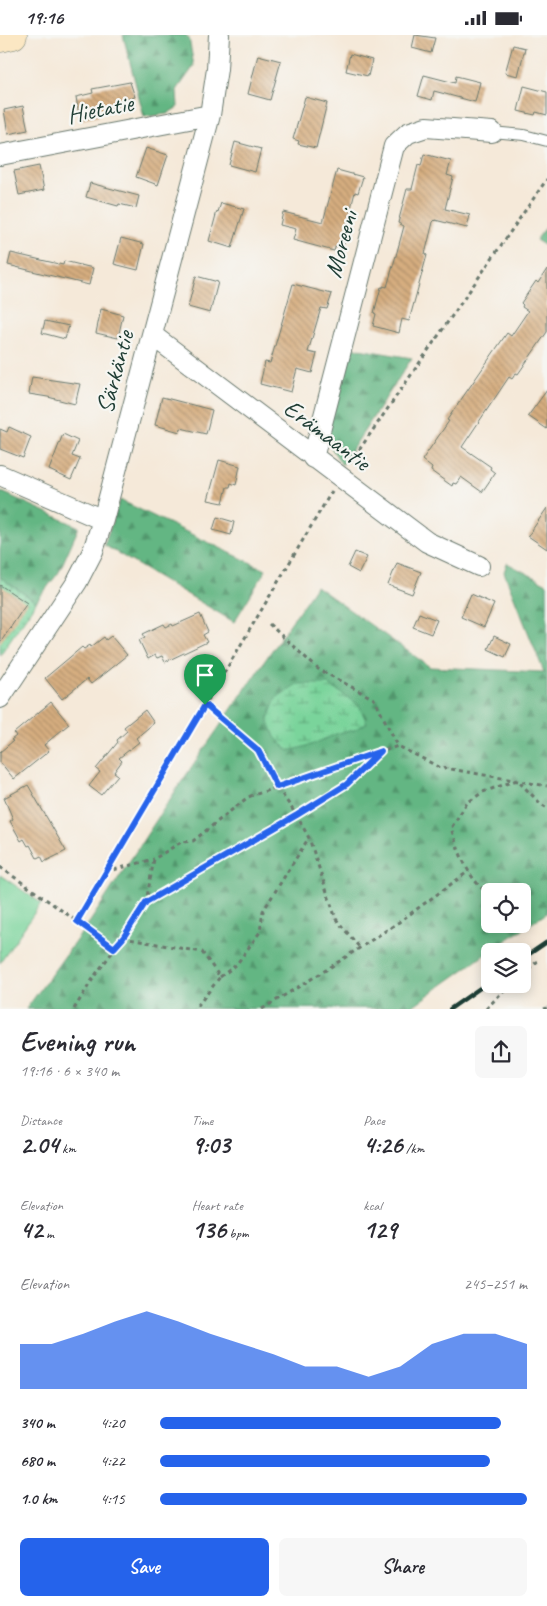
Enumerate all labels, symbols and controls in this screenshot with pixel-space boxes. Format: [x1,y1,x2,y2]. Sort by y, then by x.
text: 19:16 [25,6,63,30]
street label: Hietatie [64,87,138,131]
street label: Moreeni [317,204,366,281]
street label: Särkäntie [89,325,142,417]
street label: Erämaantie [277,392,378,479]
pin [184,654,226,705]
icon: arrive [191,661,219,689]
map controls [481,883,531,993]
button: locate [481,883,531,933]
button: layers [481,943,531,993]
text: Evening run [20,1024,135,1059]
button: share [475,1026,527,1078]
text: 19:16 · 6 × 340 m [20,1061,119,1081]
text: Distance [20,1112,62,1129]
text: Time [192,1112,213,1129]
text: Pace [363,1112,385,1129]
text: 2.04 [20,1129,59,1161]
text: 9:03 [192,1129,230,1161]
text: 4:26 [363,1129,403,1161]
text: km [59,1140,76,1157]
text: /km [403,1140,424,1157]
text: Elevation [20,1197,63,1214]
text: Heart rate [192,1197,243,1214]
text: kcal [363,1197,382,1214]
text: 42 [20,1214,43,1246]
text: 136 [192,1214,226,1246]
text: 129 [363,1214,397,1246]
text: m [43,1225,54,1242]
text: bpm [226,1225,249,1242]
text: Elevation [20,1274,69,1294]
text: 245–251 m [464,1274,527,1294]
text: 340 m [20,1413,55,1433]
text: 4:20 [100,1413,125,1433]
text: 680 m [20,1451,55,1471]
text: 4:22 [100,1451,125,1471]
text: 1.0 km [20,1489,57,1509]
text: 4:15 [100,1489,125,1509]
button: Save [20,1538,269,1596]
button: Share [279,1538,527,1596]

